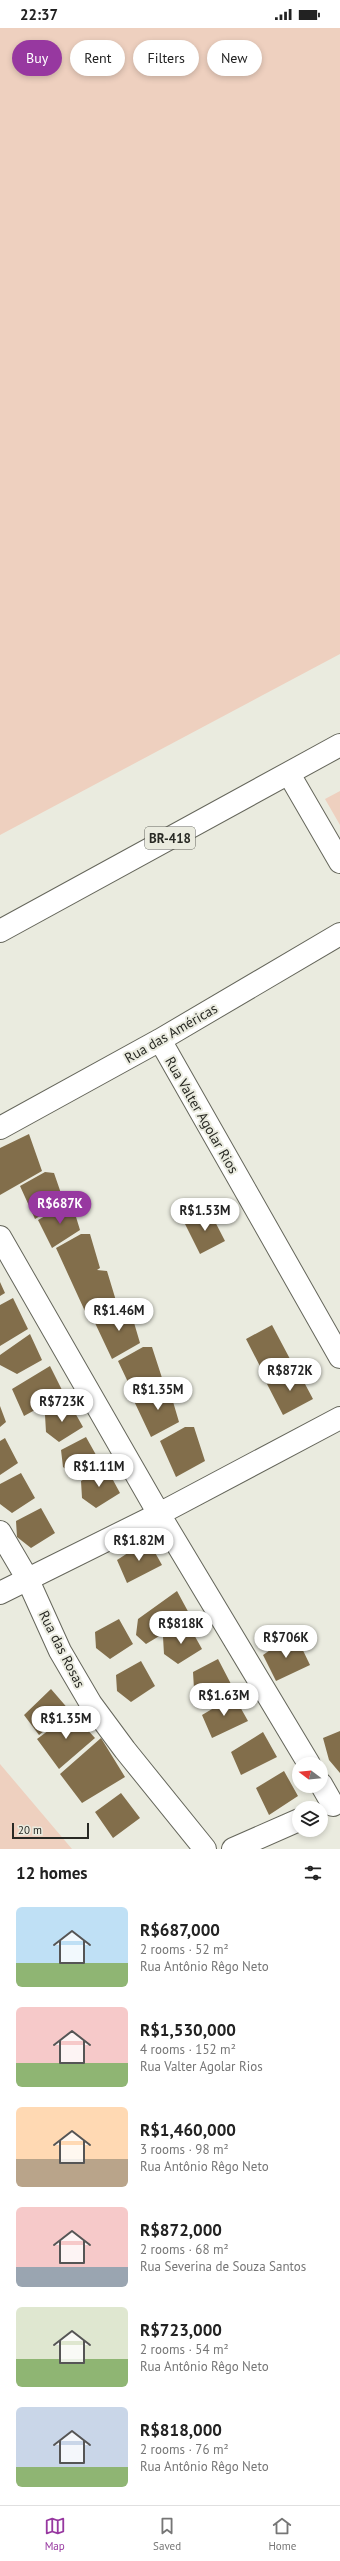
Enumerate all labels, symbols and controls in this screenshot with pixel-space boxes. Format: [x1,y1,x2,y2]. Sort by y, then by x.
text: 22:37 [20,5,58,24]
chip: Buy [12,40,62,76]
chip: Rent [70,40,125,76]
chip: Filters [133,40,199,76]
chip: New [207,40,262,76]
road number: BR-418 [145,827,195,849]
street label: Rua das Américas [121,999,221,1067]
street label: Rua Valter Agolar Rios [161,1053,243,1177]
pin: R$687K [27,1191,93,1225]
text: R$687K [37,1195,83,1212]
pin: R$1.53M [168,1198,242,1232]
text: R$1.53M [180,1202,230,1219]
pin: R$1.46M [82,1298,156,1332]
text: R$1.46M [94,1302,144,1319]
pin: R$872K [257,1358,323,1392]
text: R$872K [267,1362,313,1379]
pin: R$1.35M [121,1377,195,1411]
text: R$1.35M [133,1381,183,1398]
pin: R$723K [29,1389,95,1423]
text: R$723K [39,1393,85,1410]
pin: R$1.11M [62,1454,136,1488]
text: R$1.11M [74,1458,124,1475]
pin: R$1.82M [102,1528,176,1562]
text: R$1.82M [114,1532,164,1549]
street label: Rua das Rosas [35,1607,89,1691]
pin: R$818K [148,1611,214,1645]
text: R$818K [158,1615,204,1632]
pin: R$706K [253,1625,319,1659]
text: R$706K [263,1629,309,1646]
pin: R$1.63M [187,1683,261,1717]
text: R$1.63M [199,1687,249,1704]
pin: R$1.35M [29,1706,103,1740]
text: R$1.35M [41,1710,91,1727]
north arrow [292,1757,328,1793]
map controls [292,1757,328,1837]
button: layers [292,1801,328,1837]
scale bar [12,1821,89,1840]
text: 20 m [18,1823,42,1837]
text: 12 homes [16,1862,87,1884]
icon: filters [302,1862,324,1884]
text: R$687,000 [140,1919,220,1941]
icon: home [48,1923,96,1971]
text: 2 rooms · 52 m² [140,1941,229,1958]
text: Rua Antônio Rêgo Neto [140,1958,269,1975]
text: R$1,530,000 [140,2019,236,2041]
icon: home [48,2023,96,2071]
text: 4 rooms · 152 m² [140,2041,236,2058]
text: Rua Valter Agolar Rios [140,2058,263,2075]
text: R$1,460,000 [140,2119,236,2141]
icon: home [48,2123,96,2171]
text: 3 rooms · 98 m² [140,2141,229,2158]
text: Rua Antônio Rêgo Neto [140,2158,269,2175]
text: R$872,000 [140,2219,222,2241]
icon: home [48,2223,96,2271]
text: 2 rooms · 68 m² [140,2241,229,2258]
text: Rua Severina de Souza Santos [140,2258,306,2275]
text: R$723,000 [140,2319,222,2341]
icon: home [48,2323,96,2371]
text: 2 rooms · 54 m² [140,2341,229,2358]
text: Rua Antônio Rêgo Neto [140,2358,269,2375]
text: R$818,000 [140,2419,222,2441]
icon: home [48,2423,96,2471]
text: 2 rooms · 76 m² [140,2441,229,2458]
text: Rua Antônio Rêgo Neto [140,2458,269,2475]
tab: Map [44,2515,66,2553]
tab: Saved [153,2515,181,2553]
tab: Home [268,2515,296,2553]

